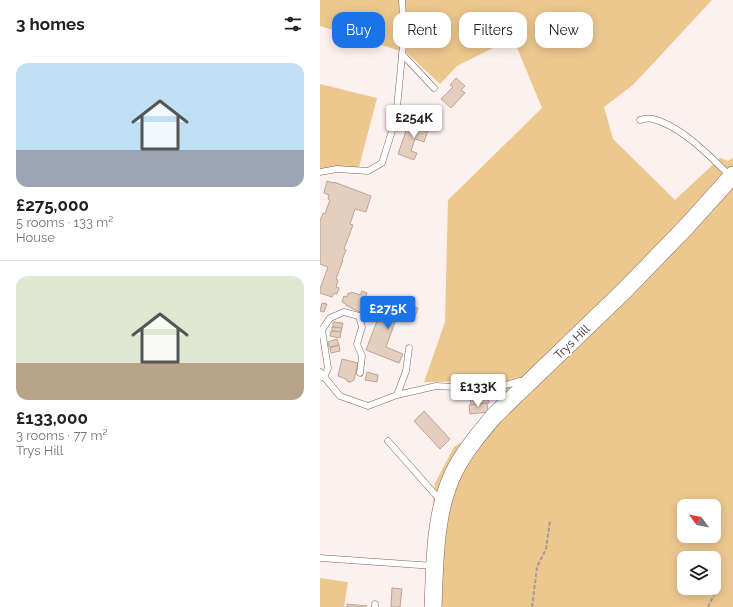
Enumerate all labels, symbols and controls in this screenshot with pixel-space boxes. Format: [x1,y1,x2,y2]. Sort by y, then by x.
chip: Buy [332,12,385,48]
chip: Rent [393,12,451,48]
chip: Filters [459,12,527,48]
chip: New [535,12,593,48]
icon: filters [282,13,304,35]
text: 3 homes [16,14,85,34]
icon: home [124,89,196,161]
pin: £254K [386,105,442,139]
text: £254K [395,110,433,125]
text: £275,000 [16,195,89,215]
text: 5 rooms · 133 m² [16,215,113,230]
text: House [16,230,55,245]
pin: £275K [360,296,416,330]
text: £275K [369,301,407,316]
icon: home [124,302,196,374]
street label: Trys Hill [551,321,593,362]
pin: £133K [450,374,506,408]
text: £133K [460,379,496,394]
text: £133,000 [16,408,88,428]
text: 3 rooms · 77 m² [16,428,108,443]
text: Trys Hill [16,443,63,458]
north arrow [677,499,721,543]
map controls [677,499,721,595]
button: layers [677,551,721,595]

